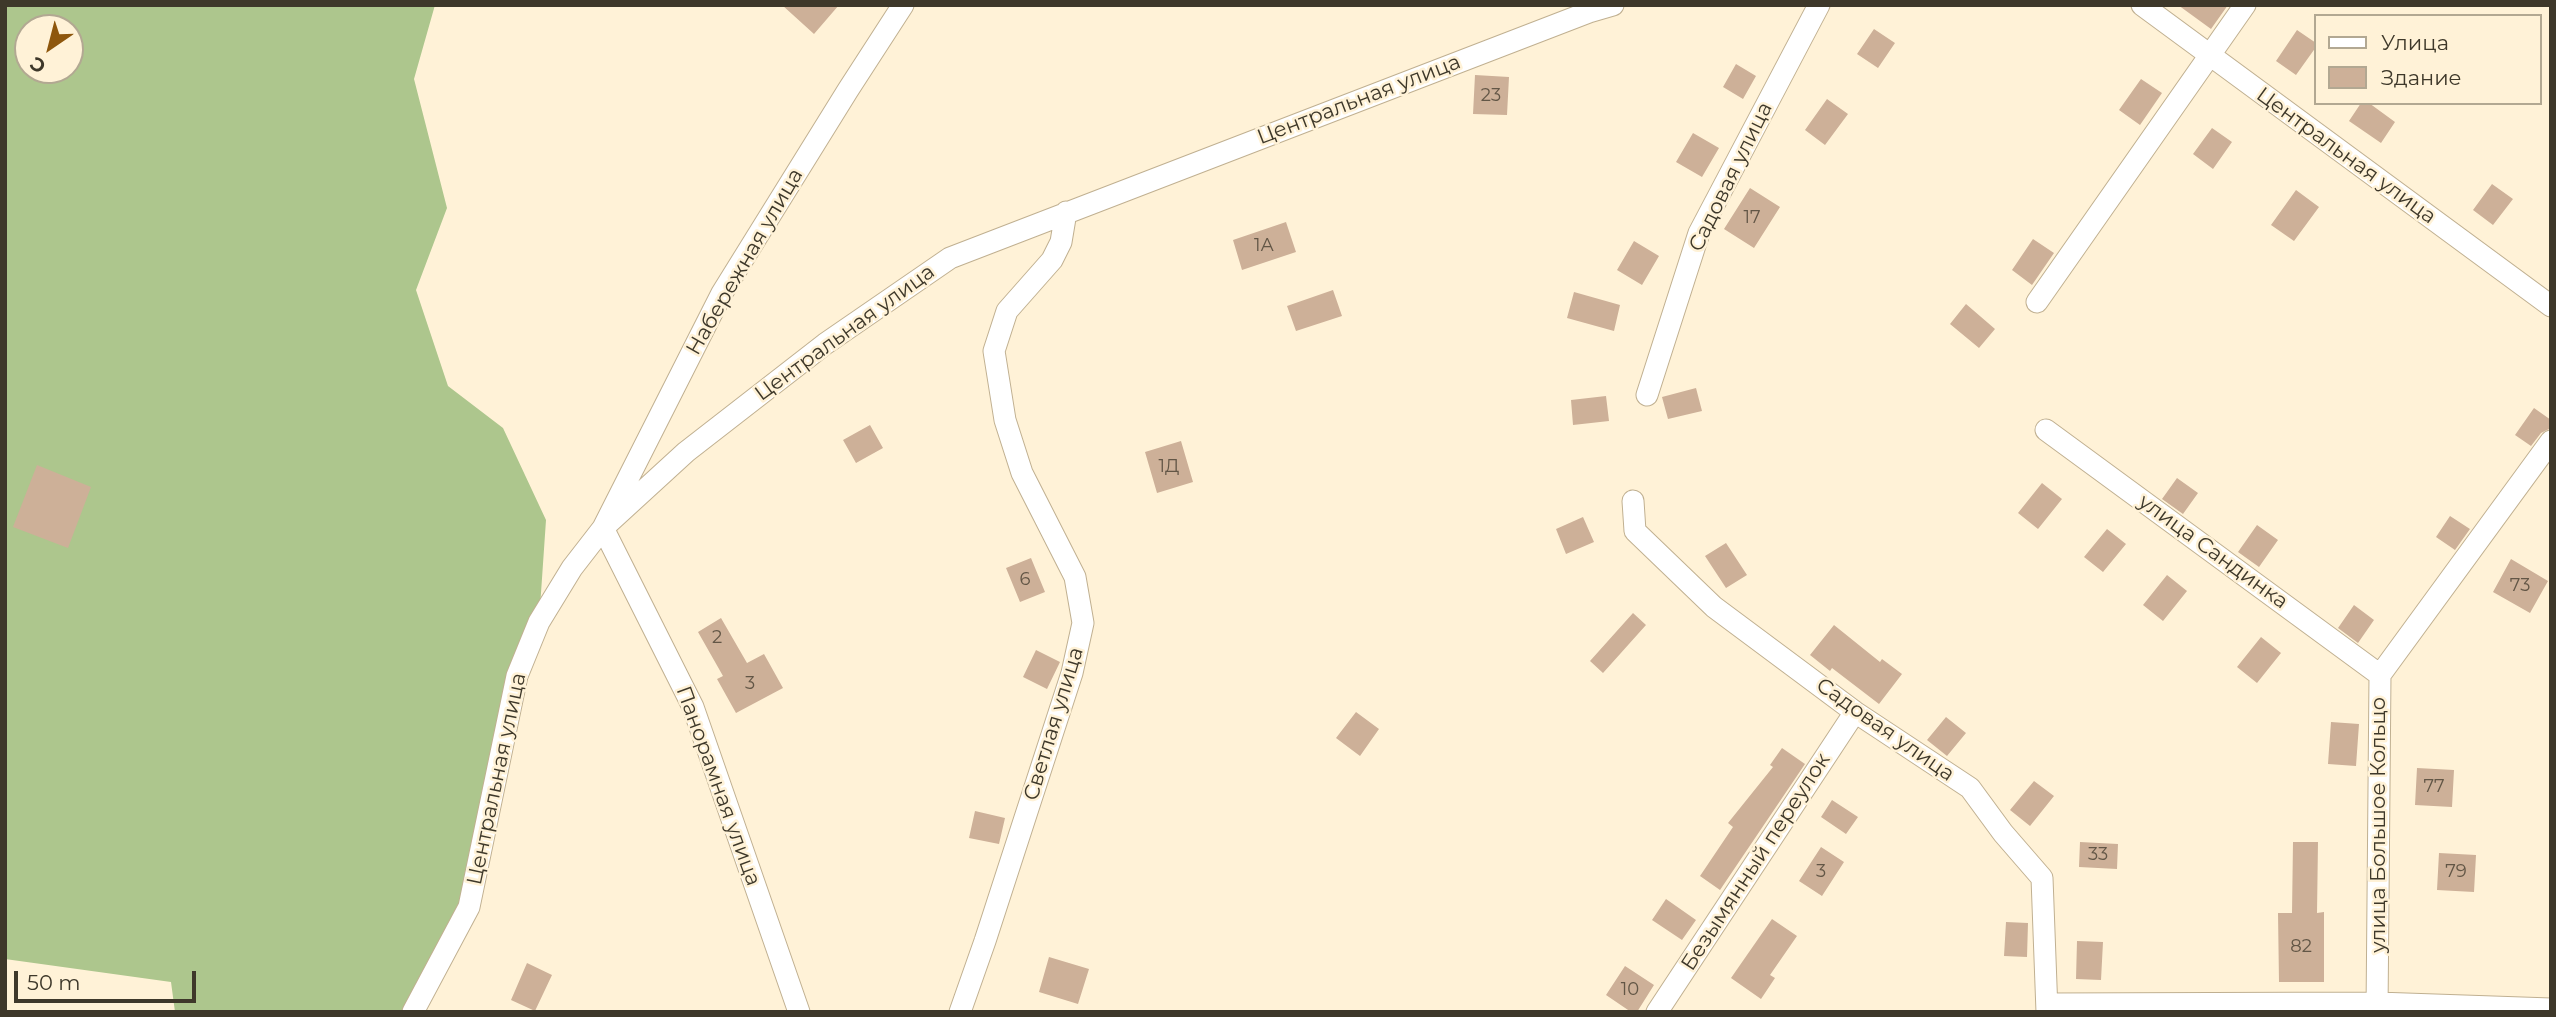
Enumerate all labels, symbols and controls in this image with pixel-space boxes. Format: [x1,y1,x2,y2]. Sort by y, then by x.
north arrow [14,14,84,84]
legend [2314,14,2542,105]
text: Улица [2381,30,2449,55]
street label: Центральная улица [1254,50,1464,150]
text: С [26,52,50,78]
text: Здание [2381,65,2462,90]
street label: Центральная улица [2251,82,2441,230]
house number: 23 [1481,85,1501,107]
street label: Садовая улица [1684,98,1778,256]
street label: Набережная улица [681,164,809,360]
house number: 17 [1743,207,1761,229]
house number: 1А [1254,235,1274,257]
street label: Центральная улица [750,259,940,407]
house number: 1Д [1159,456,1179,478]
street label: улица Сандинка [2133,489,2293,615]
house number: 6 [1020,569,1030,591]
house number: 73 [2510,575,2530,597]
house number: 2 [712,627,722,649]
street label: Светлая улица [1019,644,1089,804]
street label: Центральная улица [462,671,532,887]
house number: 3 [745,673,755,695]
street label: Садовая улица [1811,673,1959,787]
street label: Панорамная улица [670,683,766,889]
street label: улица Большое Кольцо [2366,697,2392,953]
street label: Безымянный переулок [1676,748,1836,976]
house number: 77 [2423,776,2445,798]
house number: 33 [2088,844,2108,866]
house number: 3 [1816,861,1826,883]
house number: 79 [2445,861,2467,883]
house number: 82 [2290,936,2312,958]
scale bar [18,958,200,1002]
text: 50 m [27,970,81,995]
house number: 10 [1621,979,1639,1001]

